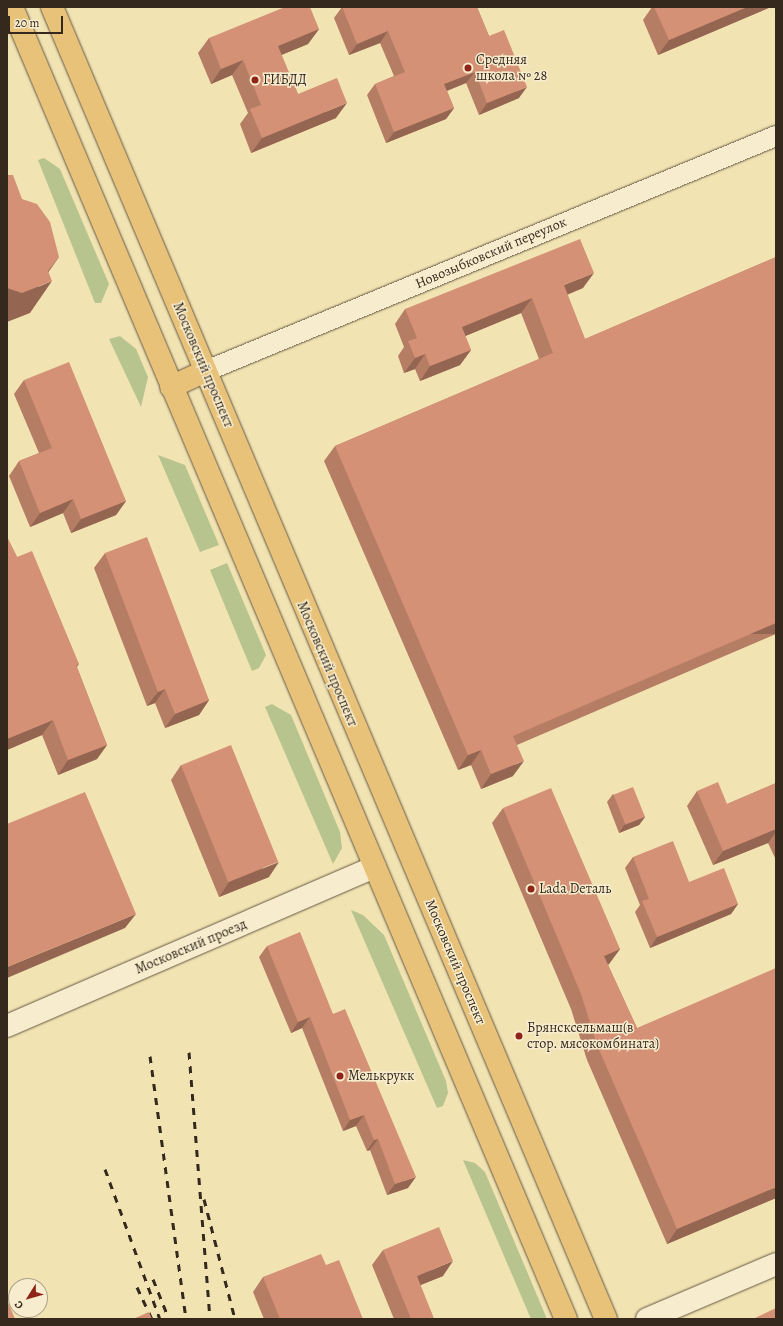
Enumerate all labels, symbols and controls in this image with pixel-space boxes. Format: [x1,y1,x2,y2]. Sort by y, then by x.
scale bar [10,8,65,34]
text: 20 m [15,15,39,31]
place label: Средняя школа № 28 [476,52,547,84]
marker: Средняя школа № 28 [463,63,473,73]
place label: ГИБДД [263,72,307,88]
marker: ГИБДД [250,75,260,85]
street label: Новозыбковский переулок [413,213,569,293]
street label: Московский проспект [169,300,237,430]
street label: Московский проспект [293,599,361,729]
place label: Lada Dеталь [539,881,611,897]
marker: Lada Dеталь [526,884,536,894]
street label: Московский проспект [421,897,489,1027]
street label: Московский проезд [133,916,249,978]
place label: Брянсксельмаш(в стор. мясокомбината) [527,1020,659,1052]
marker: Брянсксельмаш(в стор. мясокомбината) [514,1031,524,1041]
place label: Мелькрукк [348,1068,414,1084]
marker: Мелькрукк [335,1071,345,1081]
north arrow [8,1278,48,1318]
text: С [11,1298,27,1312]

